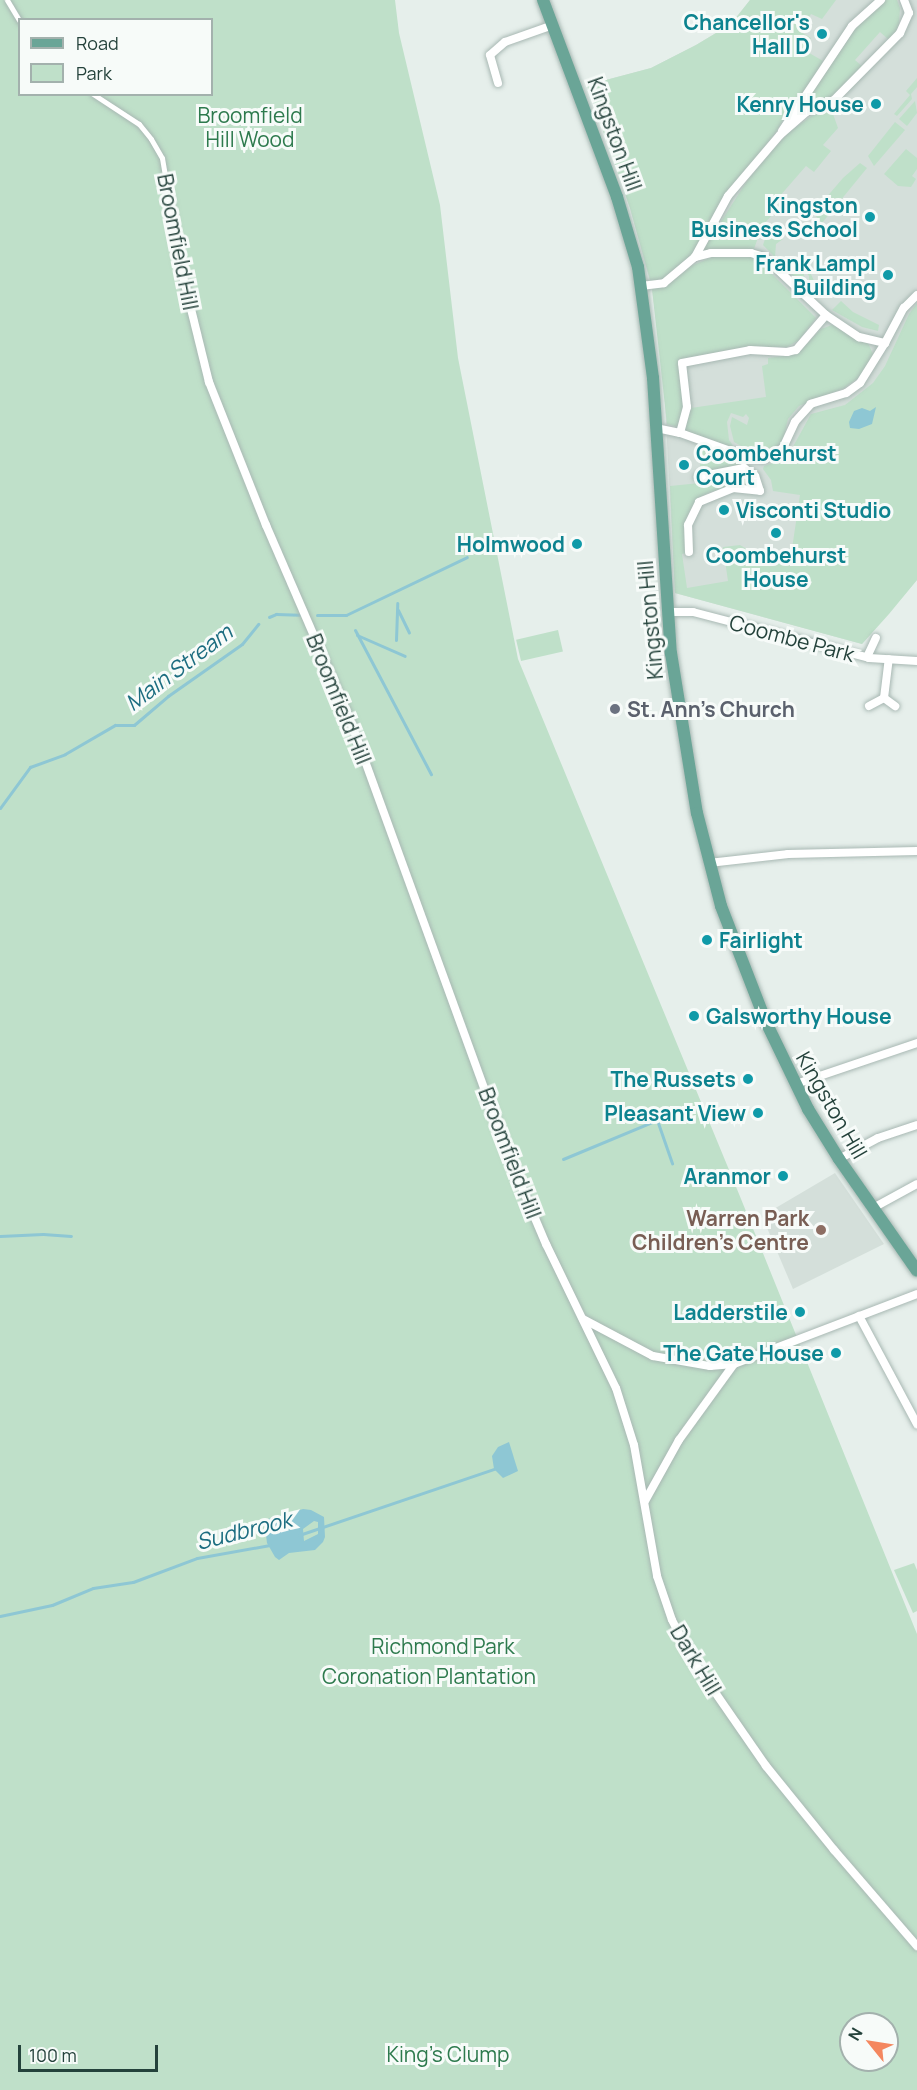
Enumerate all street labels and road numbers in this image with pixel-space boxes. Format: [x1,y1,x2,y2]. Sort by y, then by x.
street label: Kingston Hill [583,74,647,194]
street label: Broomfield Hill [152,172,204,312]
street label: Kingston Hill [632,559,668,681]
street label: Coombe Park [727,609,857,667]
street label: Broomfield Hill [301,630,377,768]
street label: Kingston Hill [791,1047,873,1163]
street label: Broomfield Hill [473,1084,547,1222]
street label: Dark Hill [665,1620,727,1700]

